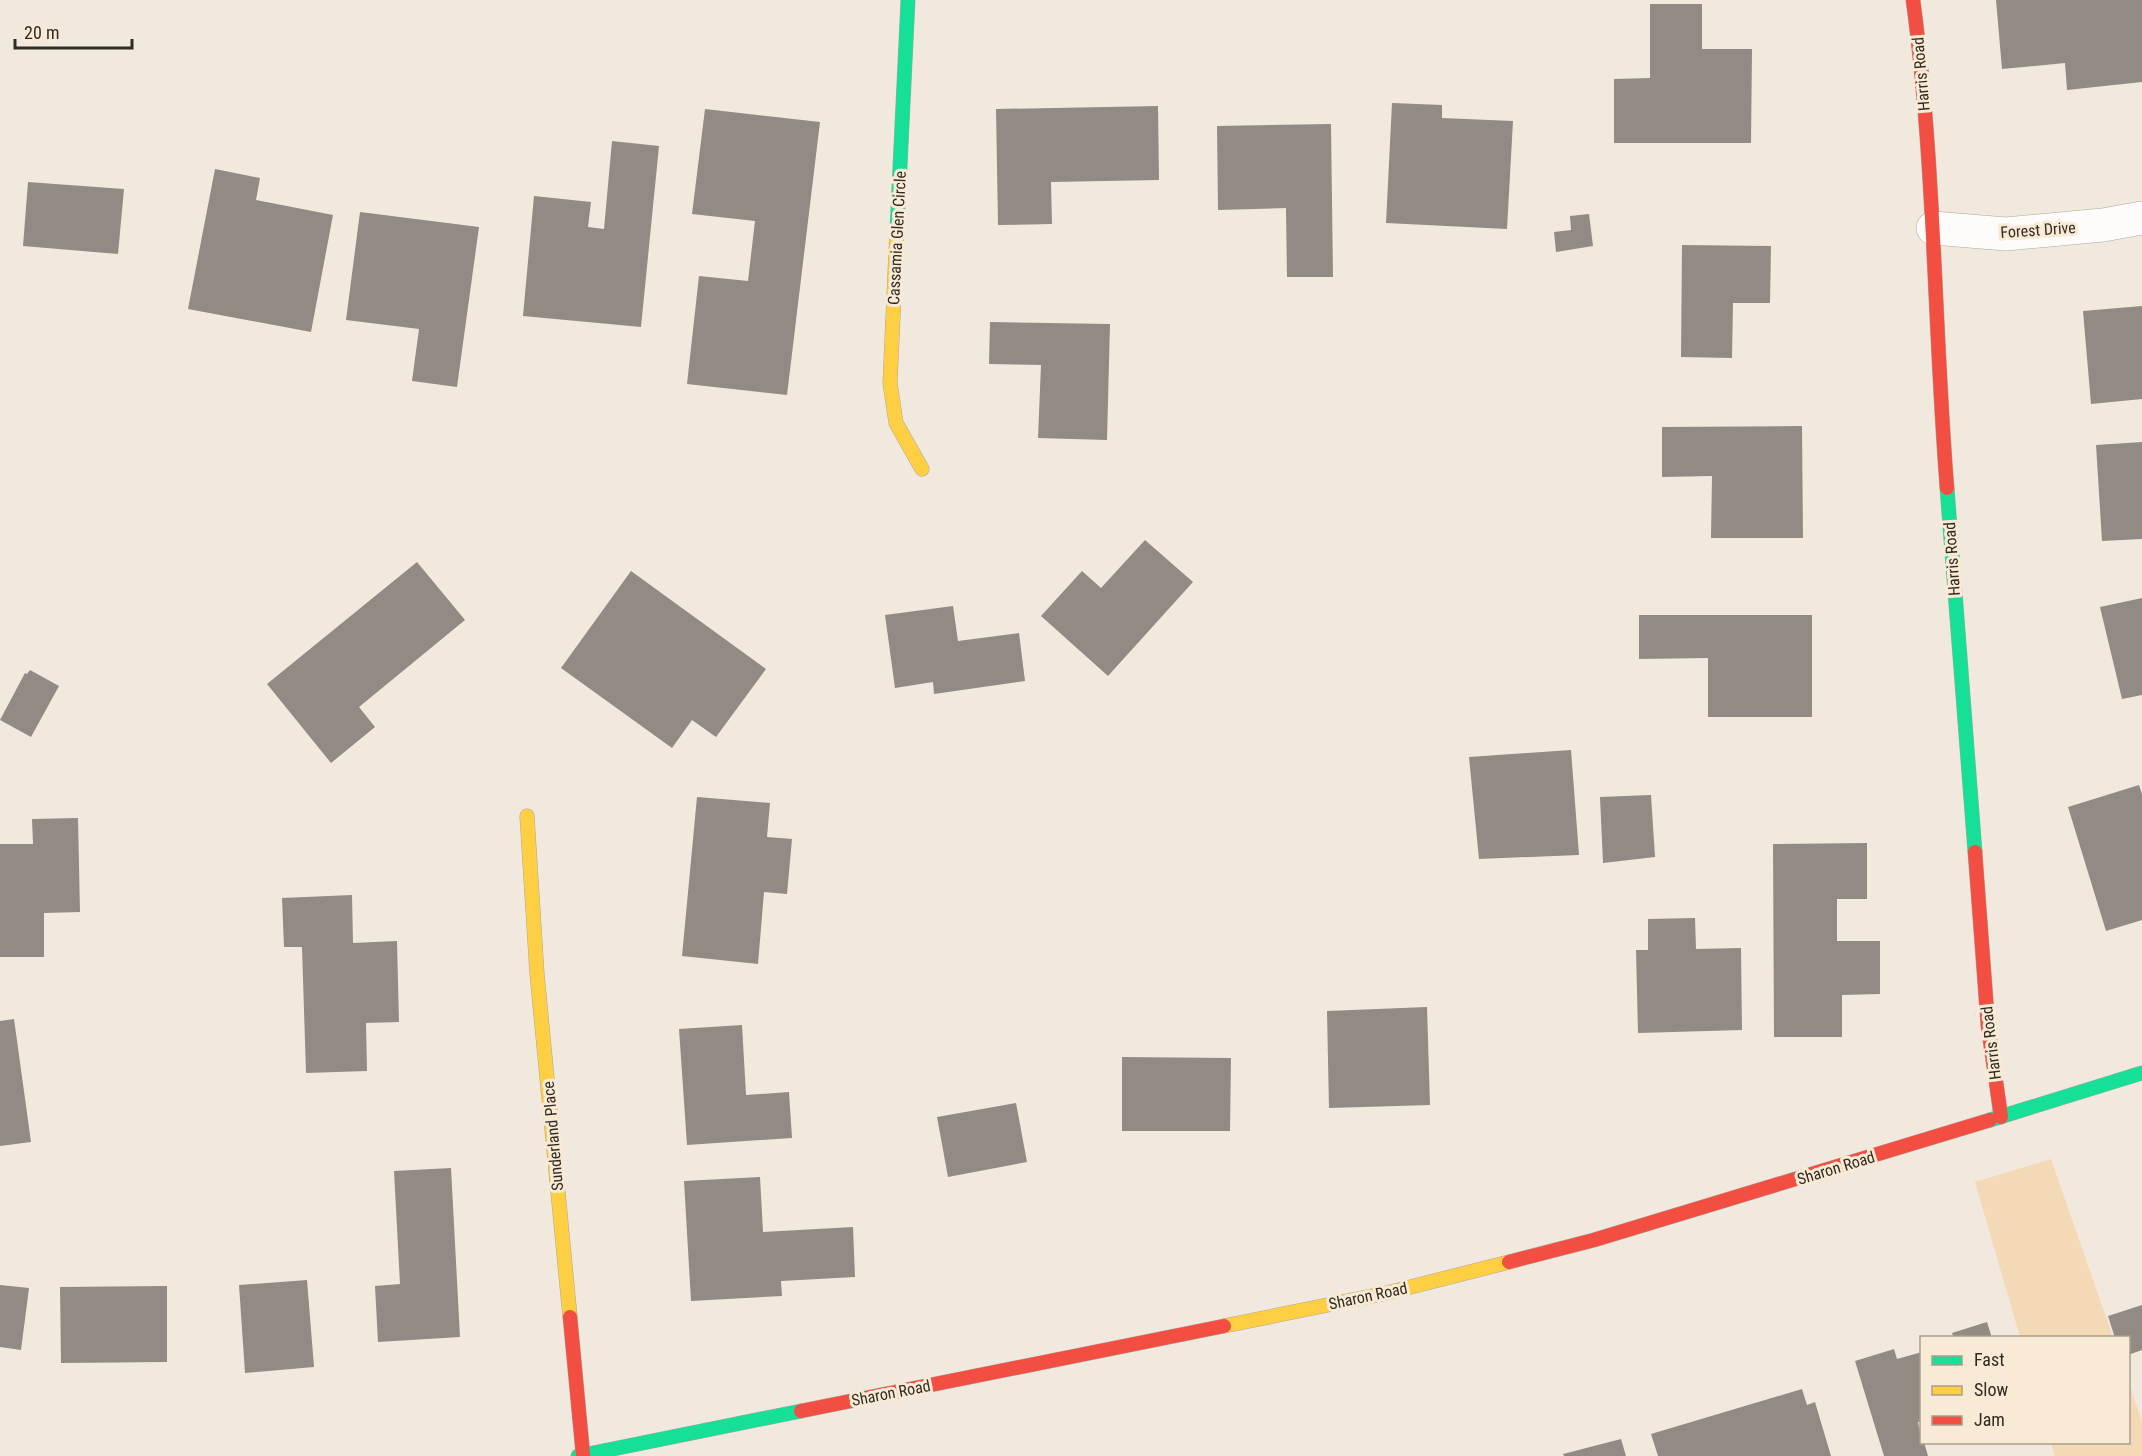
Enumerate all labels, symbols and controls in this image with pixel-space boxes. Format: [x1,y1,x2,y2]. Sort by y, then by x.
scale bar [15,12,132,50]
text: 20 m [24,22,59,43]
street label: Harris Road [1908,36,1934,112]
street label: Cassamia Glen Circle [884,171,910,305]
street label: Forest Drive [2000,218,2076,242]
street label: Harris Road [1940,521,1964,597]
street label: Harris Road [1977,1005,2005,1081]
street label: Sunderland Place [539,1080,567,1192]
street label: Sharon Road [1795,1147,1877,1189]
street label: Sharon Road [1327,1278,1409,1314]
legend [1920,1336,2130,1444]
text: Fast [1974,1349,2005,1370]
street label: Sharon Road [850,1376,932,1410]
text: Slow [1974,1379,2009,1400]
text: Jam [1974,1409,2005,1430]

